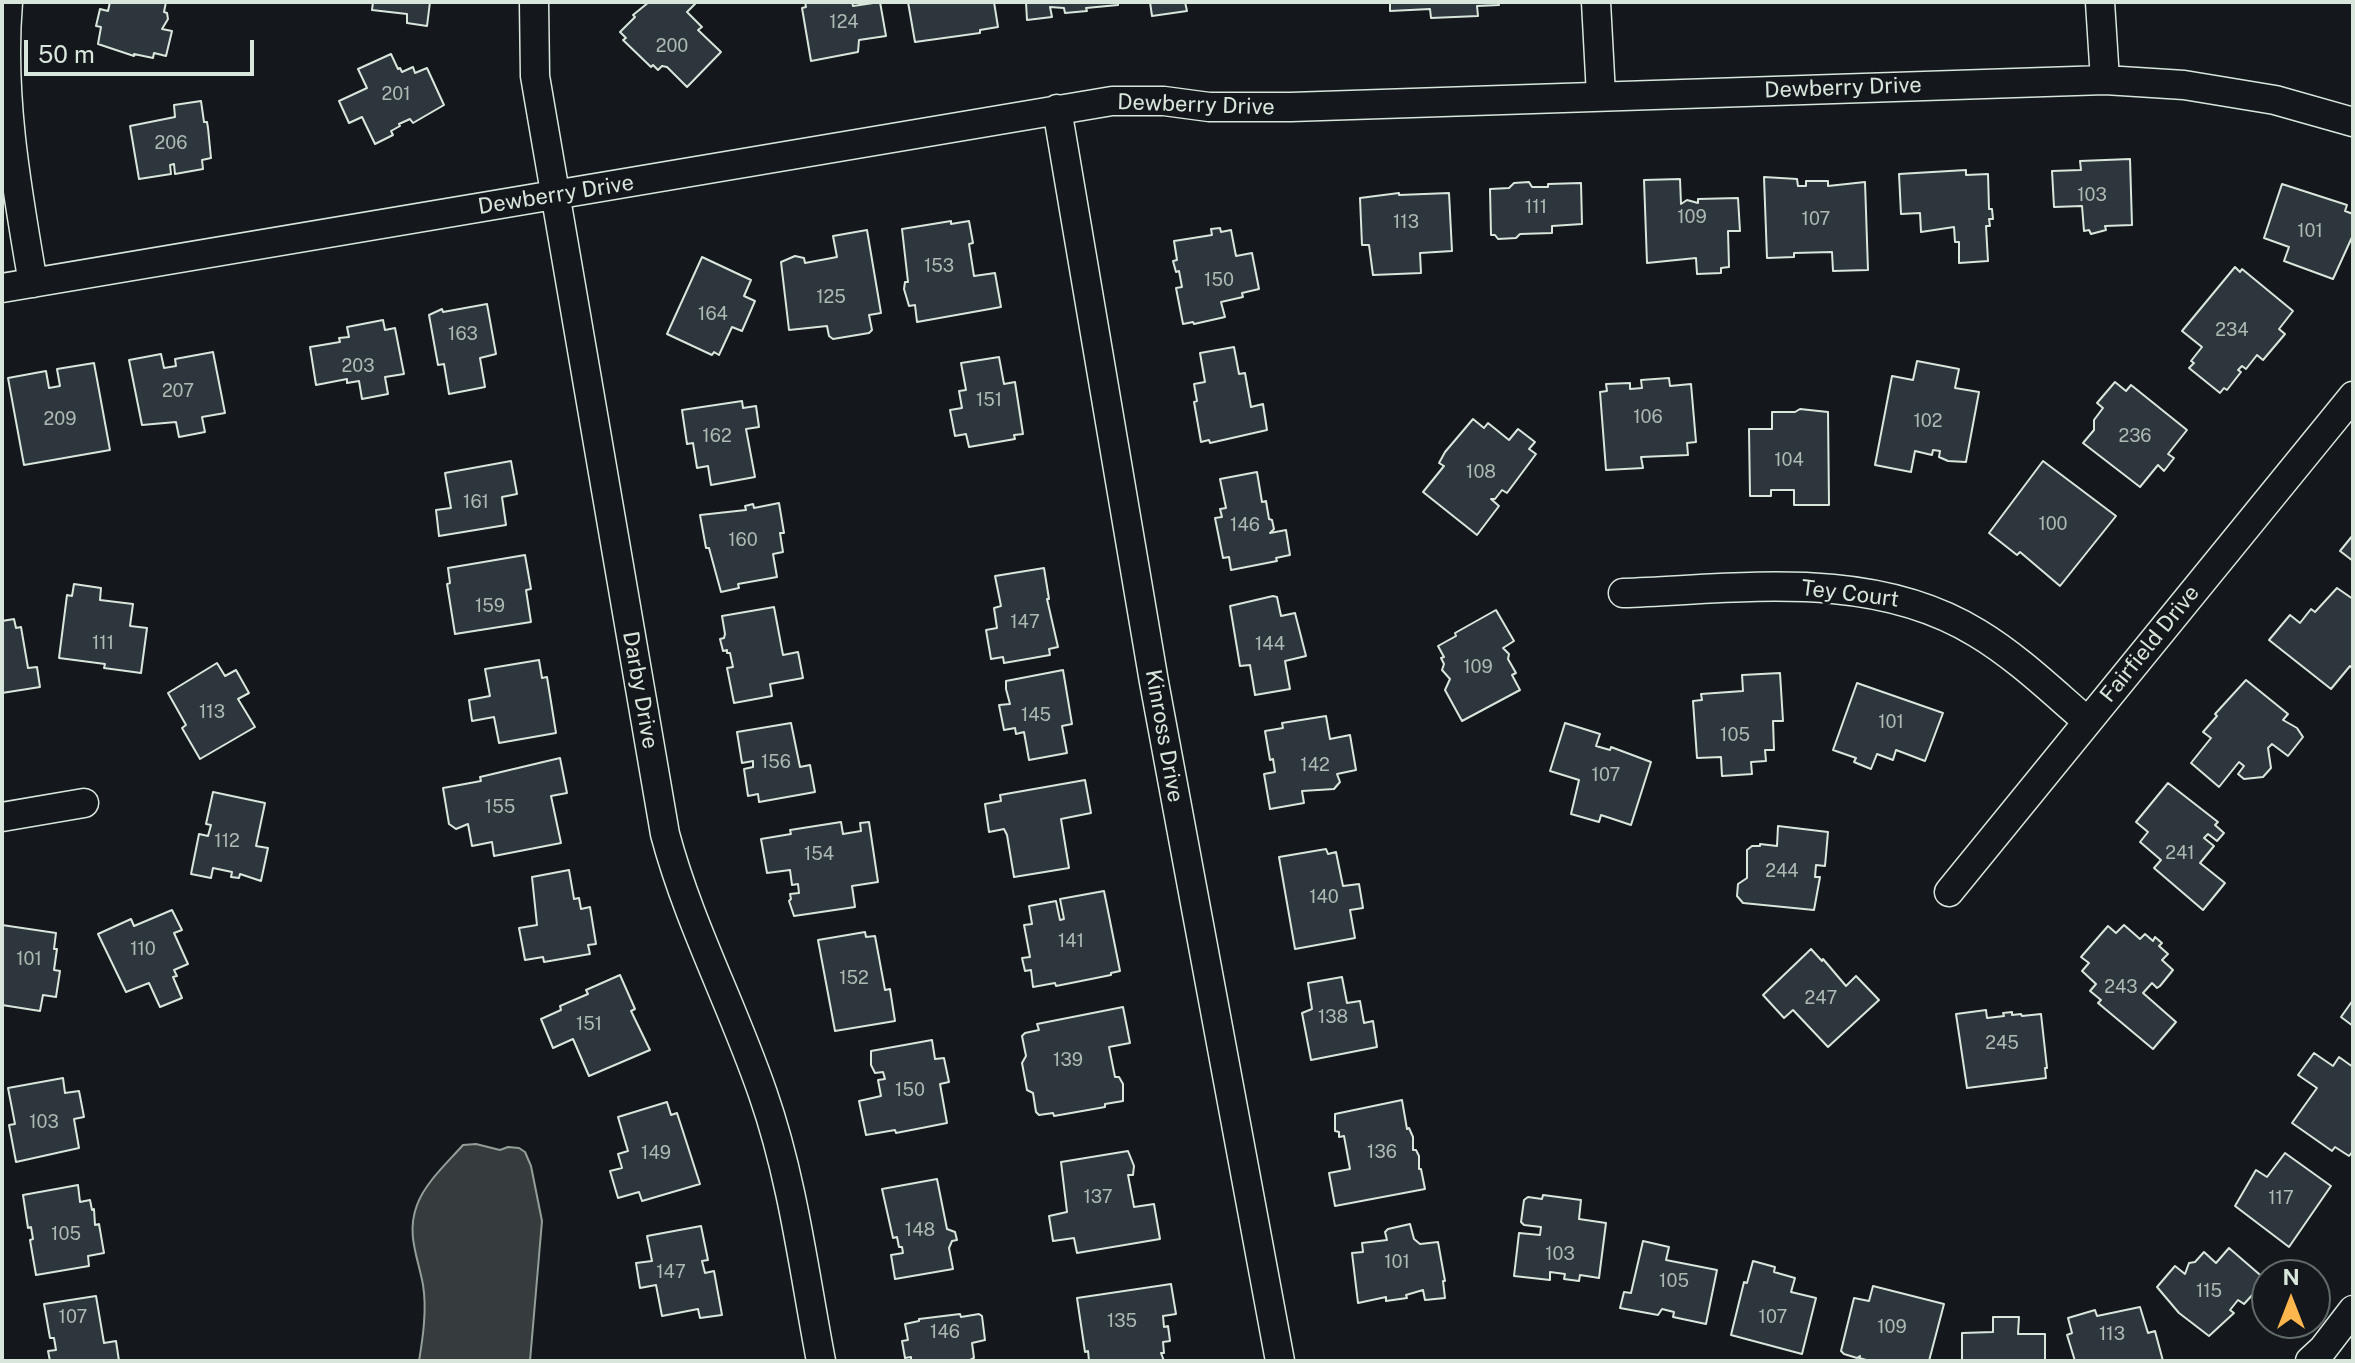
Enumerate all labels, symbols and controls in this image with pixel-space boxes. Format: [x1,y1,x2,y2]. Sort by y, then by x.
house number: 124 [829,11,859,33]
scale bar [28,24,258,74]
house number: 200 [656,35,688,57]
text: 50 m [38,40,95,68]
street label: Dewberry Drive [1764,72,1922,104]
house number: 201 [381,83,411,105]
street label: Dewberry Drive [1117,89,1275,121]
house number: 206 [155,132,187,154]
street label: Dewberry Drive [476,170,636,220]
house number: 103 [2077,184,2107,206]
house number: 111 [1525,196,1547,218]
house number: 109 [1677,206,1707,228]
house number: 107 [1802,208,1830,230]
house number: 113 [1393,211,1419,233]
house number: 101 [2297,220,2323,242]
house number: 153 [924,255,954,277]
house number: 150 [1204,269,1234,291]
house number: 125 [816,286,846,308]
house number: 164 [698,303,728,325]
house number: 234 [2215,319,2249,341]
house number: 163 [448,323,478,345]
house number: 203 [342,355,374,377]
house number: 207 [162,380,194,402]
house number: 151 [976,389,1002,411]
house number: 106 [1633,406,1663,428]
house number: 209 [44,408,76,430]
house number: 102 [1913,410,1943,432]
house number: 162 [702,425,732,447]
house number: 236 [2118,425,2152,447]
house number: 104 [1774,449,1804,471]
house number: 108 [1466,461,1496,483]
house number: 161 [463,491,489,513]
house number: 100 [2038,513,2068,535]
house number: 146 [1230,514,1260,536]
house number: 160 [728,529,758,551]
street label: Tey Court [1800,575,1900,613]
street label: Fairfield Drive [2095,580,2205,708]
house number: 159 [475,595,505,617]
house number: 147 [1010,611,1040,633]
street label: Darby Drive [617,629,663,751]
house number: 111 [92,632,114,654]
house number: 144 [1255,633,1285,655]
house number: 109 [1463,656,1493,678]
street label: Kinross Drive [1139,668,1189,804]
house number: 113 [199,701,225,723]
house number: 145 [1021,704,1051,726]
house number: 101 [1878,711,1904,733]
house number: 105 [1720,724,1750,746]
house number: 156 [761,751,791,773]
house number: 142 [1300,754,1330,776]
house number: 107 [1592,764,1620,786]
house number: 155 [485,796,515,818]
house number: 112 [214,830,240,852]
house number: 241 [2165,842,2195,864]
house number: 154 [804,843,834,865]
house number: 244 [1765,860,1799,882]
house number: 140 [1309,886,1339,908]
house number: 141 [1058,930,1084,952]
house number: 110 [130,938,156,960]
house number: 101 [16,948,42,970]
house number: 152 [839,967,869,989]
house number: 243 [2104,976,2138,998]
house number: 247 [1805,987,1837,1009]
house number: 138 [1318,1006,1348,1028]
house number: 151 [576,1013,602,1035]
house number: 245 [1985,1032,2019,1054]
house number: 139 [1053,1049,1083,1071]
house number: 150 [895,1079,925,1101]
house number: 103 [29,1111,59,1133]
house number: 136 [1367,1141,1397,1163]
house number: 149 [641,1142,671,1164]
house number: 137 [1083,1186,1113,1208]
house number: 117 [2268,1187,2294,1209]
house number: 148 [905,1219,935,1241]
house number: 105 [51,1223,81,1245]
house number: 103 [1545,1243,1575,1265]
house number: 101 [1384,1251,1410,1273]
north arrow [2251,1259,2331,1339]
house number: 147 [656,1261,686,1283]
text: N [2282,1264,2300,1290]
house number: 105 [1659,1270,1689,1292]
house number: 115 [2196,1280,2222,1302]
house number: 107 [59,1306,87,1328]
house number: 107 [1759,1306,1787,1328]
house number: 135 [1107,1310,1137,1332]
house number: 109 [1877,1316,1907,1338]
house number: 146 [930,1321,960,1343]
house number: 113 [2099,1323,2125,1345]

